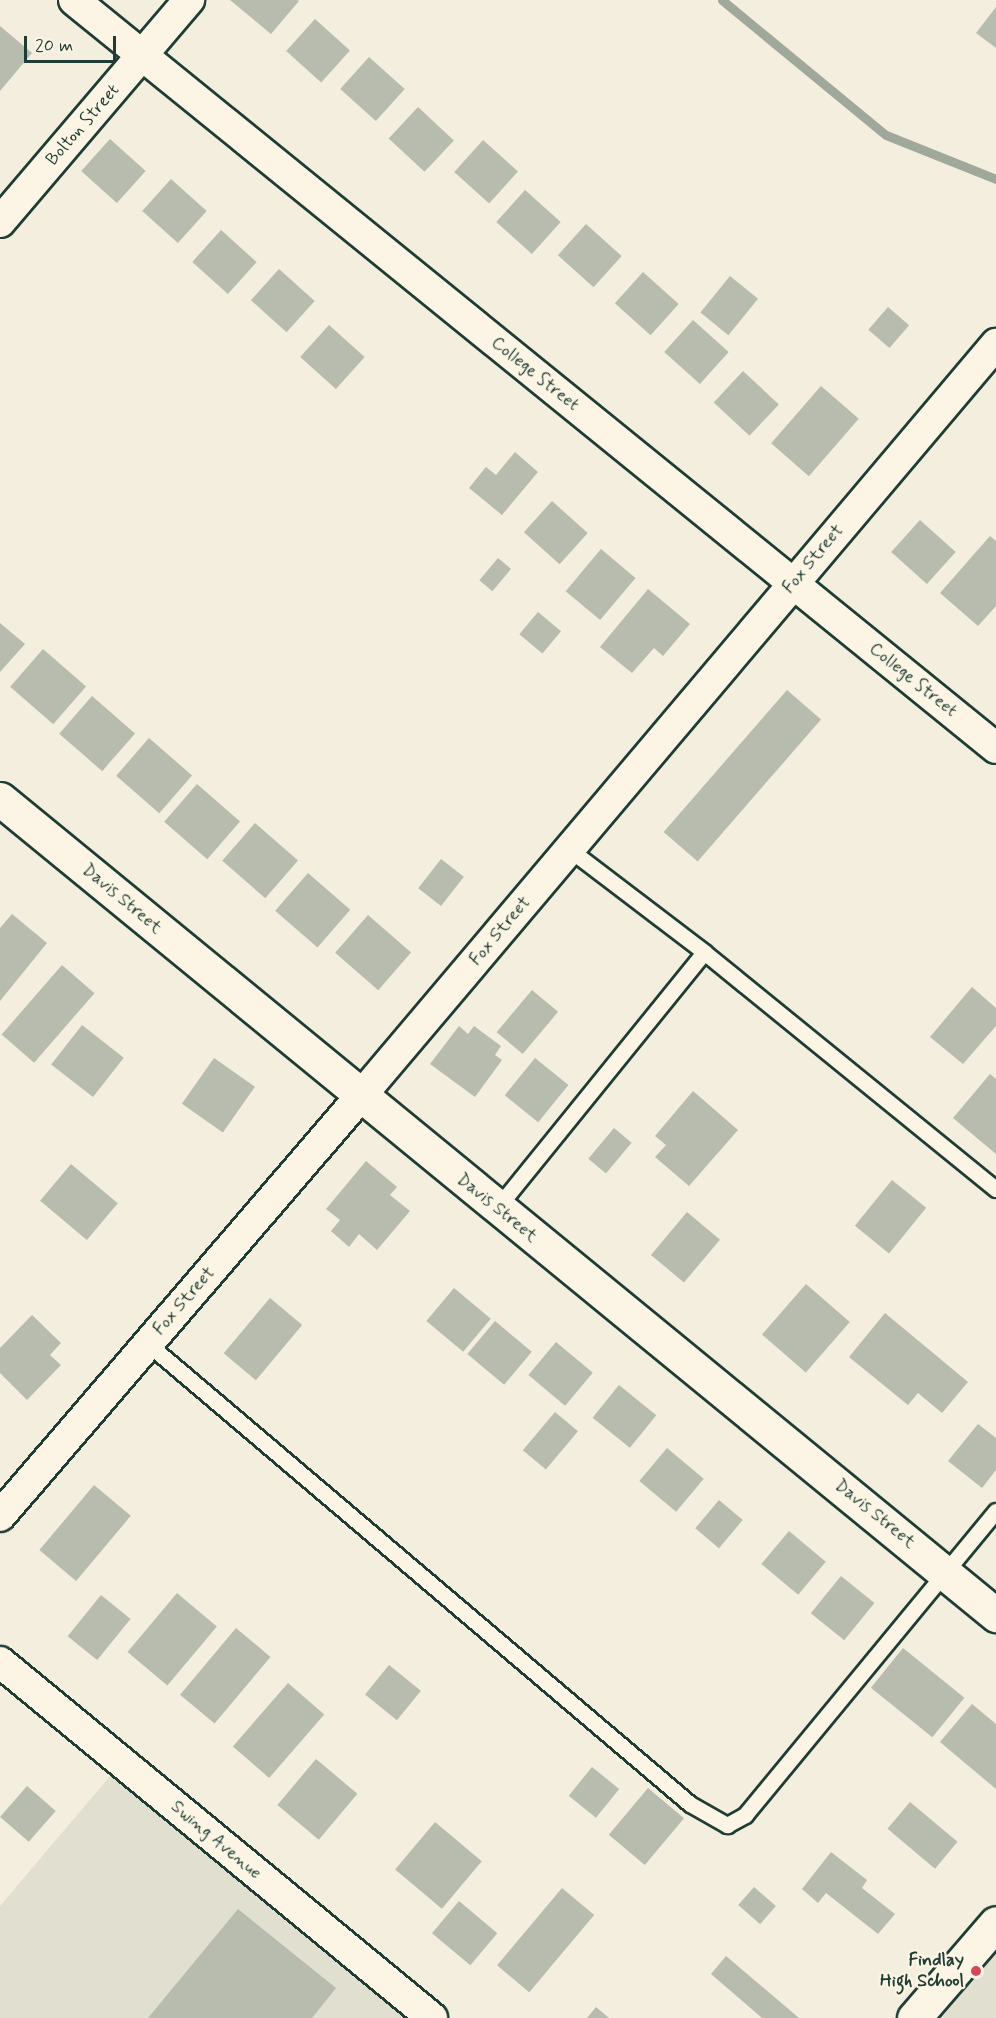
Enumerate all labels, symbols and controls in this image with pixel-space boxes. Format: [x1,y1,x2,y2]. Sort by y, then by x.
scale bar [27,24,118,62]
text: 20 m [35,34,73,58]
street label: Bolton Street [41,79,125,171]
street label: College Street [486,331,584,417]
street label: Fox Street [778,520,848,598]
street label: College Street [864,637,962,723]
street label: Davis Street [77,859,167,939]
street label: Fox Street [465,892,535,970]
street label: Davis Street [452,1169,542,1247]
street label: Fox Street [149,1263,219,1339]
street label: Davis Street [830,1475,920,1553]
street label: Swing Avenue [167,1797,265,1883]
place label: Findlay High School [880,1950,964,1992]
marker: Findlay High School [969,1964,983,1978]

